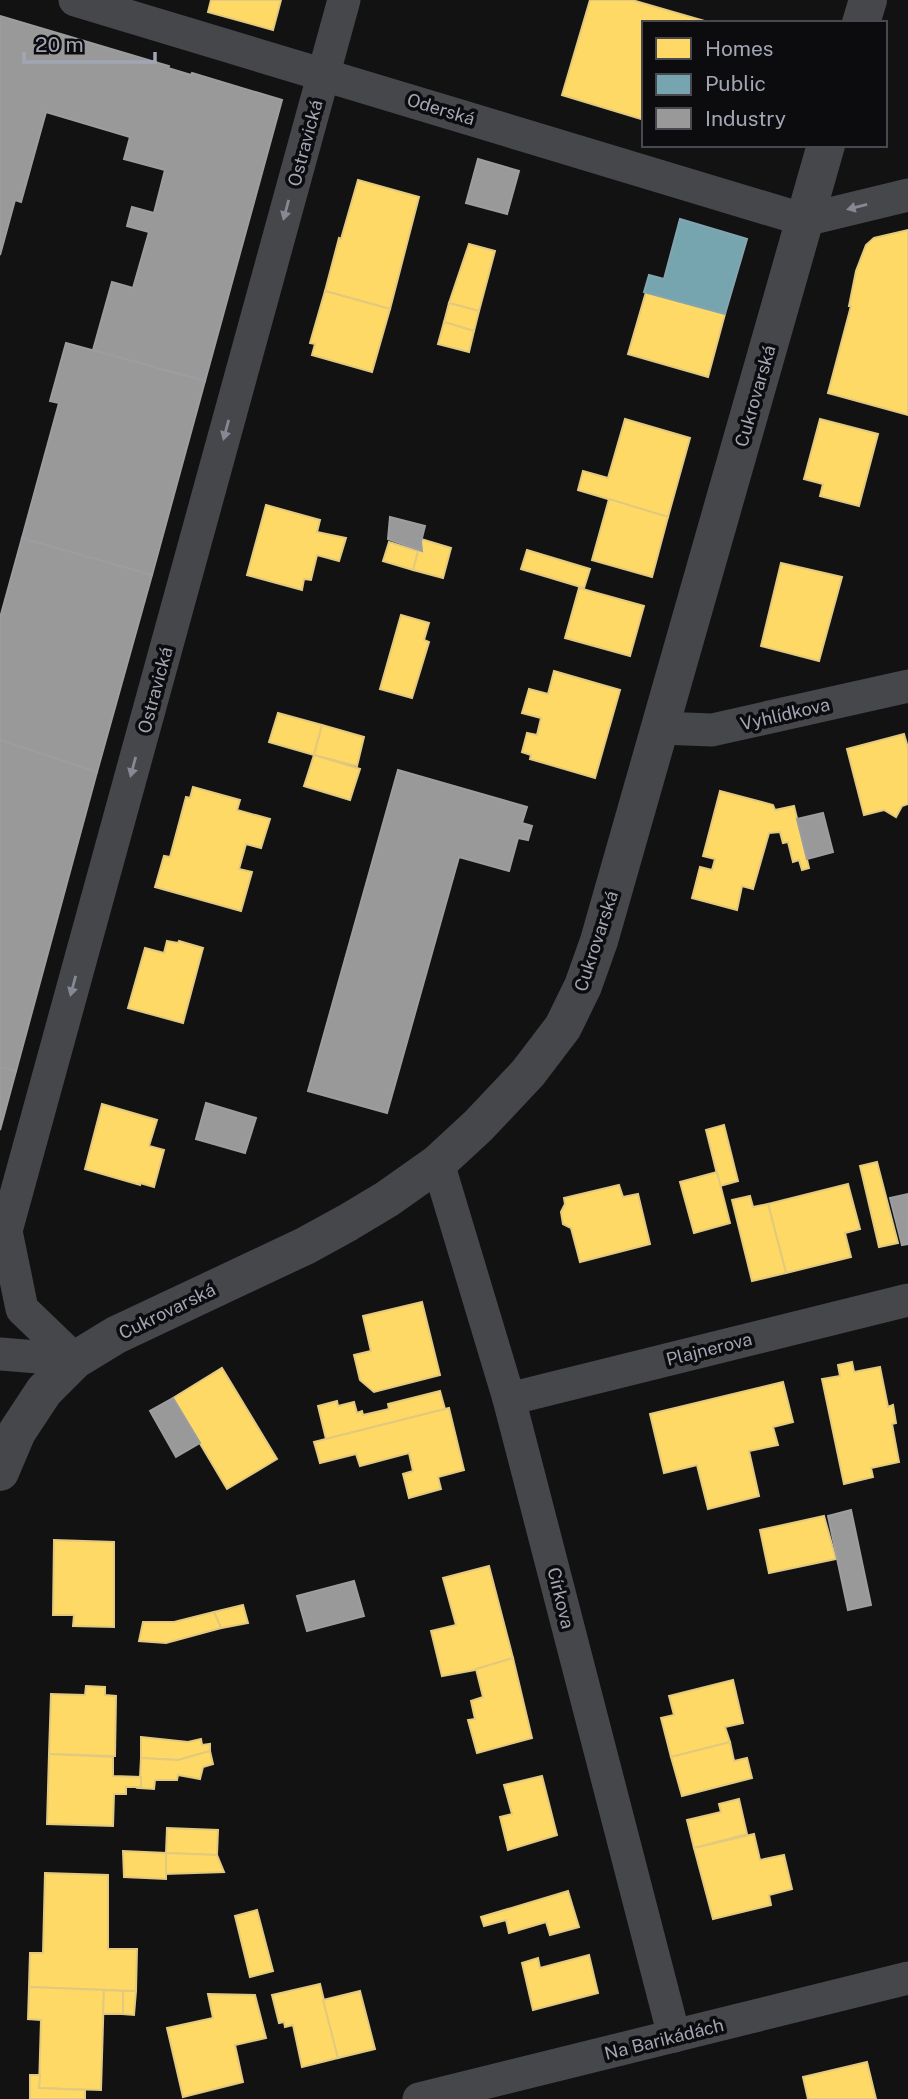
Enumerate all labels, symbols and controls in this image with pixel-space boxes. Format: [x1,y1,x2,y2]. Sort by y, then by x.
scale bar [24,21,156,65]
legend [642,21,887,147]
text: 20 m [35,32,84,57]
text: Homes [705,36,773,61]
text: Public [705,71,766,96]
street label: Oderská [404,89,478,129]
street label: Ostravická [283,98,327,188]
text: Industry [705,106,786,131]
one-way arrow [280,199,291,221]
one-way arrow [845,202,867,213]
street label: Cukrovarská [730,343,780,449]
one-way arrow [220,419,231,441]
street label: Ostravická [133,645,177,735]
street label: Vyhlídkova [738,694,832,734]
one-way arrow [128,757,138,778]
street label: Cukrovarská [570,888,622,994]
one-way arrow [67,976,78,998]
street label: Cukrovarská [115,1279,219,1343]
street label: Plajnerova [664,1328,754,1370]
street label: Církova [543,1565,579,1631]
street label: Na Barikádách [602,2014,726,2064]

